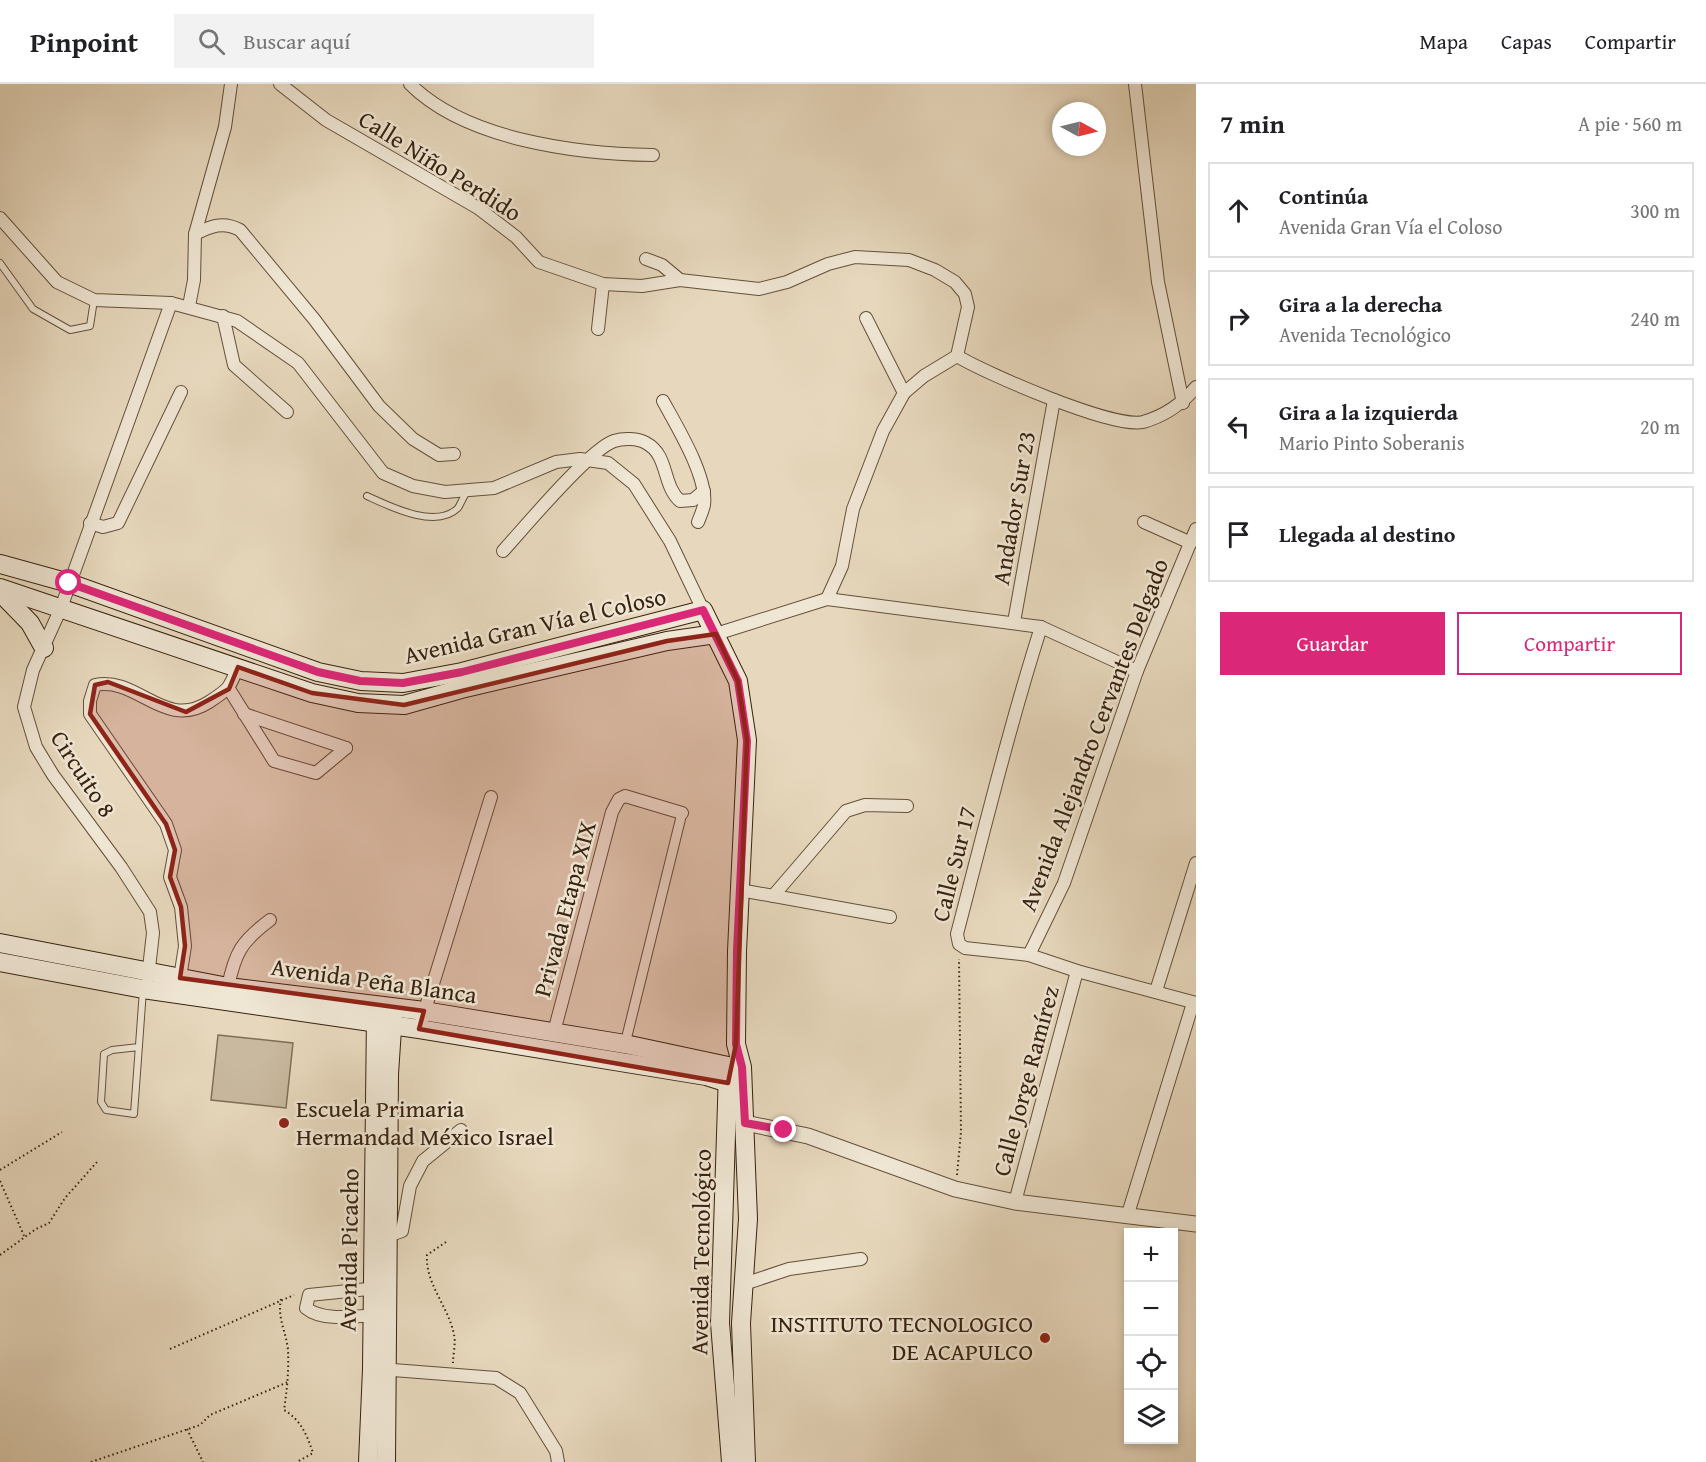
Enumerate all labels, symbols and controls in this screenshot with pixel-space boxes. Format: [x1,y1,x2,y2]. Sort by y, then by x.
search box [174,14,594,68]
text: Pinpoint [30,21,138,62]
icon: search [195,25,228,58]
text: Buscar aquí [243,25,350,57]
text: Mapa [1419,26,1468,57]
text: Capas [1501,26,1552,57]
text: Compartir [1585,26,1676,57]
street label: Calle Niño Perdido [352,101,529,230]
north arrow [1052,102,1106,156]
text: 7 min [1220,104,1285,143]
text: A pie · 560 m [1578,109,1682,138]
text: Continúa [1279,180,1368,212]
icon: ahead [1222,194,1255,227]
text: 300 m [1630,196,1680,225]
text: Avenida Gran Vía el Coloso [1279,212,1502,241]
text: Gira a la derecha [1279,288,1442,320]
icon: right [1222,302,1255,335]
text: 240 m [1630,304,1680,333]
text: Avenida Tecnológico [1279,320,1451,349]
text: Gira a la izquierda [1279,396,1458,428]
icon: left [1222,410,1255,443]
text: 20 m [1640,412,1680,441]
street label: Andador Sur 23 [983,428,1044,587]
text: Mario Pinto Soberanis [1279,428,1465,457]
icon: arrive [1222,518,1255,551]
text: Llegada al destino [1279,518,1455,550]
street label: Avenida Alejandro Cervantes Delgado [1010,553,1177,916]
route start [55,569,81,595]
street label: Avenida Gran Vía el Coloso [400,578,669,673]
button: Guardar [1220,612,1445,675]
button: Compartir [1457,612,1682,675]
street label: Circuito 8 [42,723,125,824]
street label: Calle Sur 17 [922,803,985,925]
street label: Privada Etapa XIX [524,817,605,1001]
street label: Avenida Peña Blanca [269,949,480,1012]
street label: Calle Jorge Ramírez [983,982,1068,1180]
place label: Escuela Primaria Hermandad México Israel [296,1091,554,1154]
marker: Escuela Primaria Hermandad México Israel [277,1116,291,1130]
route end [770,1116,796,1142]
street label: Avenida Tecnológico [681,1149,720,1355]
street label: Avenida Picacho [330,1168,367,1332]
map controls [1124,1228,1178,1444]
button: + [1124,1228,1178,1282]
button: − [1124,1282,1178,1336]
place label: INSTITUTO TECNOLOGICO DE ACAPULCO [770,1306,1033,1369]
marker: INSTITUTO TECNOLOGICO DE ACAPULCO [1038,1331,1052,1345]
button: locate [1124,1336,1178,1390]
button: layers [1124,1390,1178,1444]

